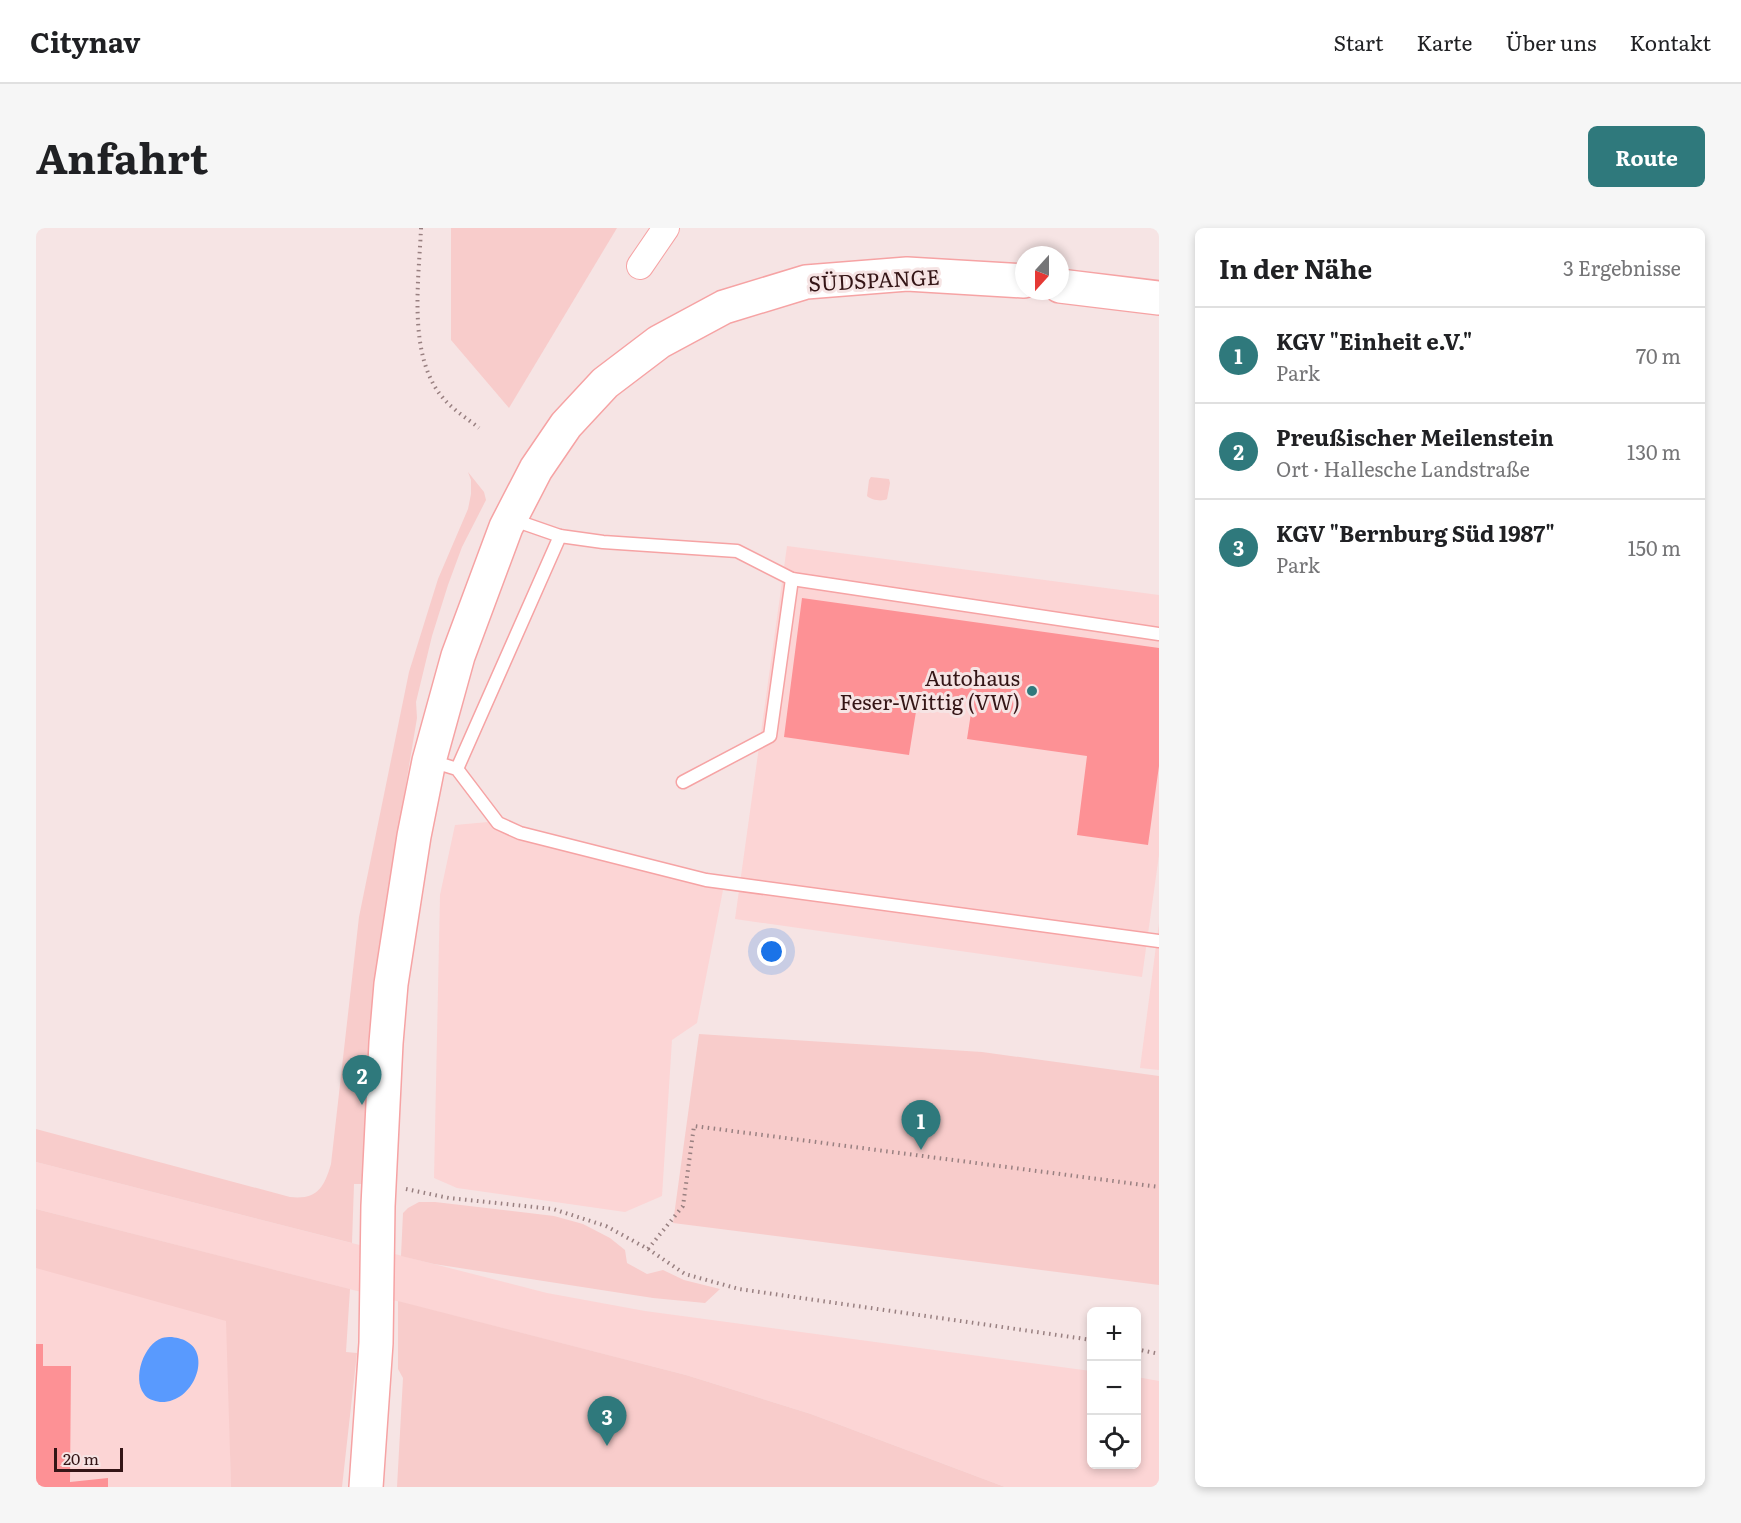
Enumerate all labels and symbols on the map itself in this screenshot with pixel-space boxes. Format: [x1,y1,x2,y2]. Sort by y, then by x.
north arrow [1015,246,1069,300]
street label: SÜDSPANGE [807,260,940,297]
place label: Autohaus Feser-Wittig (VW) [839,661,1020,716]
marker: Autohaus Feser-Wittig (VW) [1025,684,1039,698]
your location [757,937,786,966]
pin: 2 [342,1056,382,1105]
pin: 1 [902,1100,940,1150]
pin: 3 [588,1396,626,1446]
scale bar [54,1445,123,1472]

